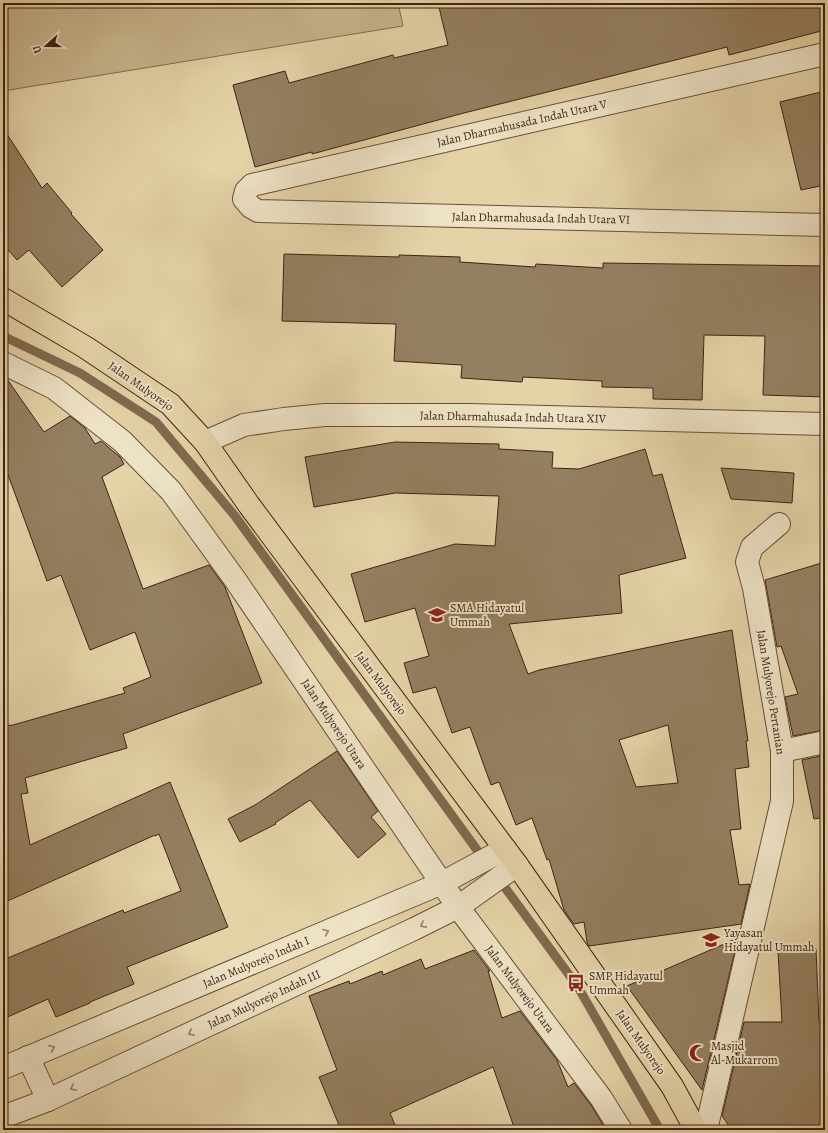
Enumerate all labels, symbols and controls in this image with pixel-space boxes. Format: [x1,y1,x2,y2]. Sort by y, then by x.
north arrow [26,26,66,66]
text: U [29,43,45,55]
street label: Jalan Dharmahusada Indah Utara V [435,95,609,150]
street label: Jalan Dharmahusada Indah Utara VI [452,208,630,228]
street label: Jalan Mulyorejo [105,358,177,414]
street label: Jalan Dharmahusada Indah Utara XIV [420,407,607,427]
place label: SMA Hidayatul Ummah [450,600,524,630]
school or university icon: SMA Hidayatul Ummah [427,605,447,625]
street label: Jalan Mulyorejo Pertanian [753,629,789,756]
street label: Jalan Mulyorejo [352,648,410,718]
street label: Jalan Mulyorejo Utara [298,676,371,773]
one-way arrow [420,920,427,927]
place label: Yayasan Hidayatul Ummah [723,925,815,955]
one-way arrow [322,929,330,937]
school or university icon: Yayasan Hidayatul Ummah [701,930,721,950]
street label: Jalan Mulyorejo Indah I [200,932,312,992]
street label: Jalan Mulyorejo Utara [482,942,559,1037]
street label: Jalan Mulyorejo Indah III [205,966,323,1032]
place label: SMP Hidayatul Ummah [589,968,663,998]
bus stop icon: SMP Hidayatul Ummah [566,973,586,993]
street label: Jalan Mulyorejo [613,1006,669,1078]
one-way arrow [188,1028,196,1036]
place label: Masjid Al-Mukarrom [710,1038,778,1068]
mosque icon: Masjid Al-Mukarrom [688,1043,708,1063]
one-way arrow [48,1044,55,1052]
one-way arrow [70,1083,78,1091]

